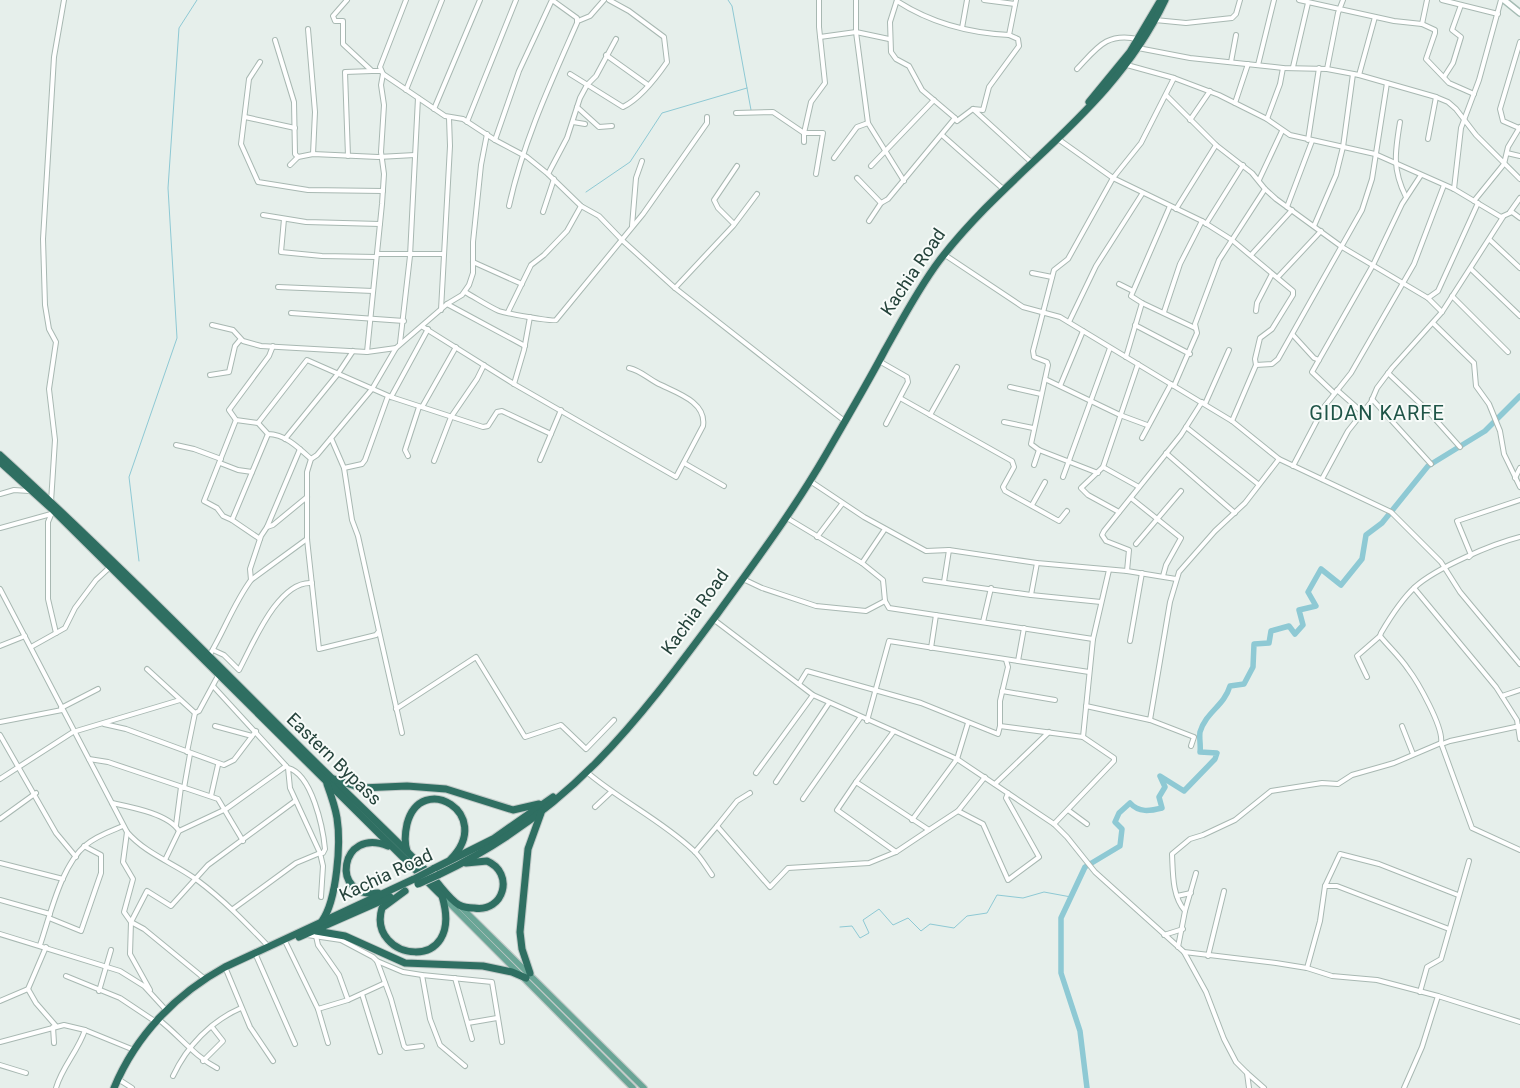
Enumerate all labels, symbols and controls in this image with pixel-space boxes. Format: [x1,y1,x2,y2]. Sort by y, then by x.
street label: Kachia Road [876,224,949,319]
district label: GIDAN KARFE [1309,401,1445,425]
street label: Kachia Road [657,565,733,658]
street label: Eastern Bypass [283,708,386,809]
street label: Kachia Road [336,844,436,905]

